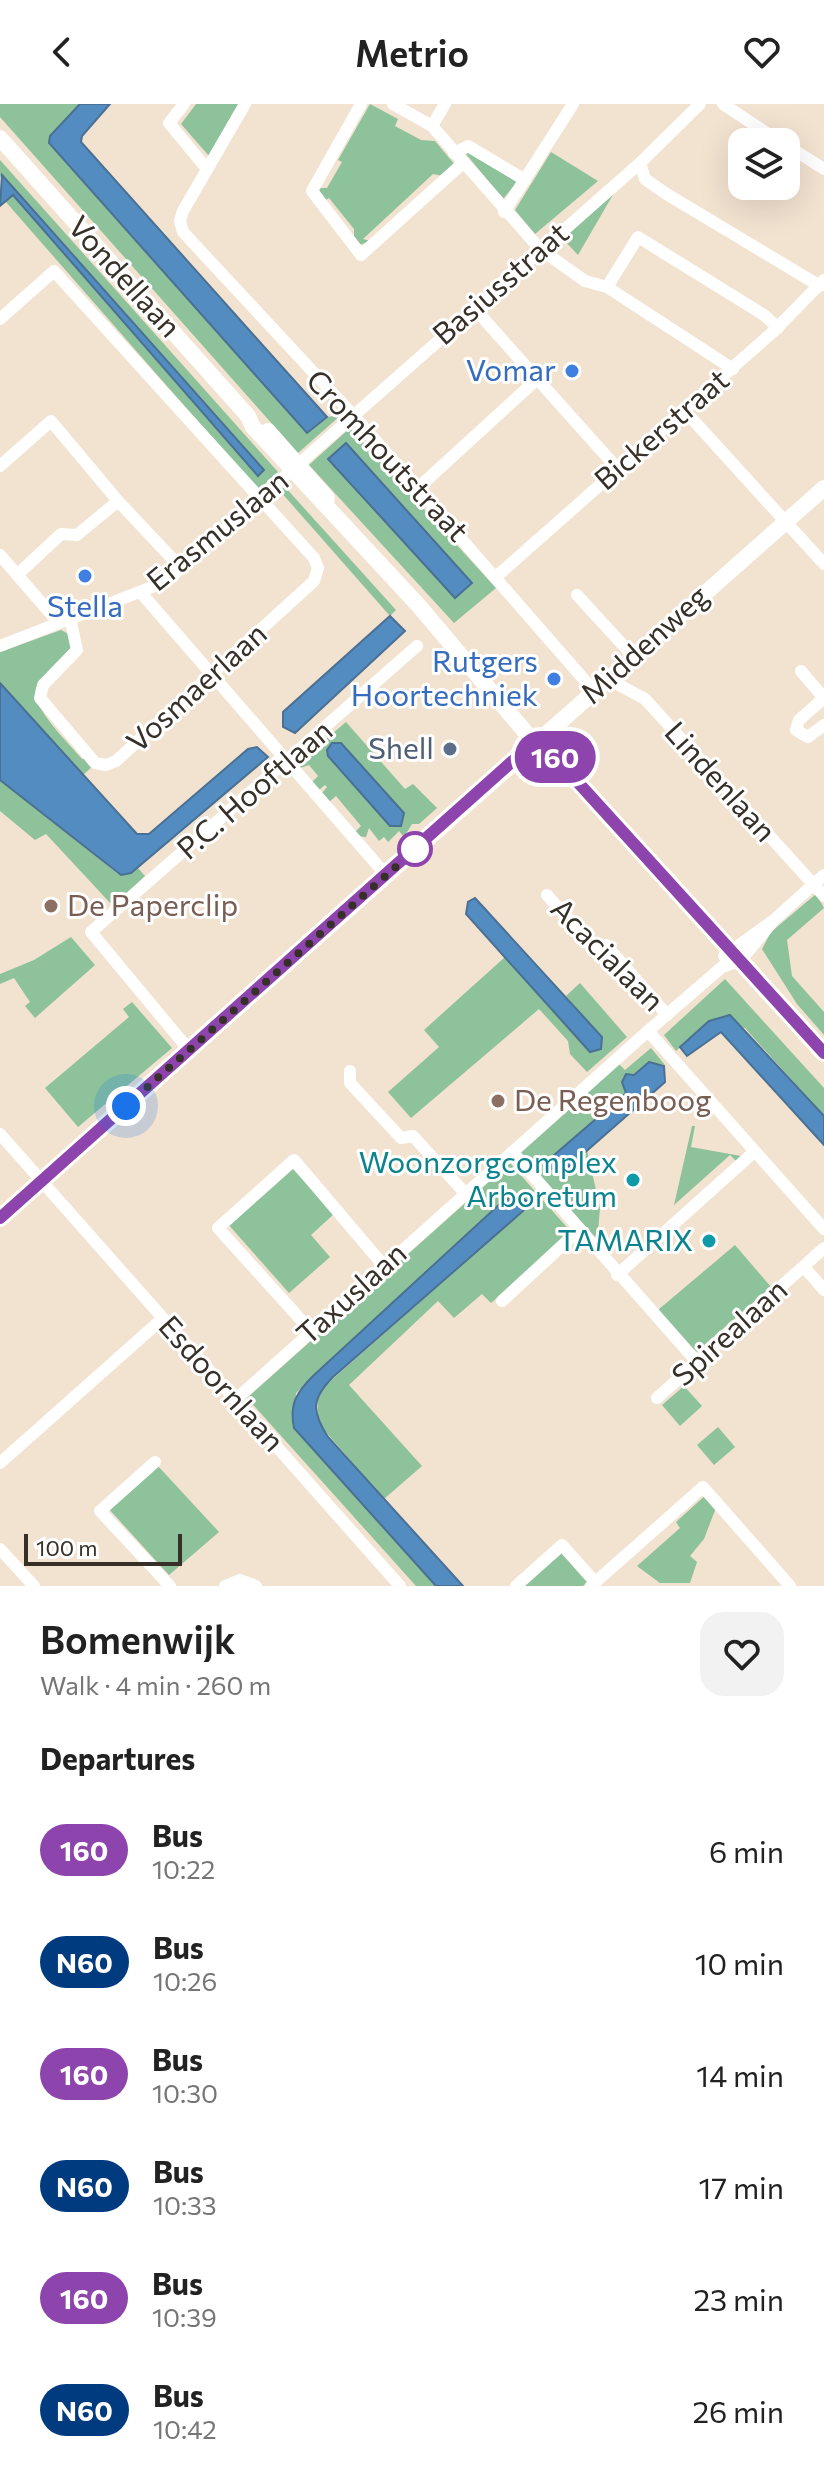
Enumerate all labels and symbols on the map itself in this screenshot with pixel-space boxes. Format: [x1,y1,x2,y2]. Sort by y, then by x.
street label: Vondellaan [62,207,190,344]
street label: Basiusstraat [424,213,575,351]
place label: Vomar [466,350,556,387]
street label: Bickerstraat [586,360,735,497]
street label: Cromhoutstraat [300,361,478,548]
marker: Vomar [563,362,581,380]
street label: Erasmuslaan [138,461,295,597]
marker: Stella [76,567,94,585]
street label: Middenweg [572,576,715,710]
place label: Stella [47,586,123,623]
street label: Vosmaerlaan [118,614,273,759]
place label: Rutgers Hoortechniek [351,641,538,712]
marker: Rutgers Hoortechniek [545,670,563,688]
street label: P.C. Hooftlaan [168,711,339,866]
street label: Lindenlaan [658,713,785,848]
place label: Shell [368,728,434,765]
line badge: 160 [509,731,601,783]
marker: Shell [441,740,459,758]
unlabelled marker [398,832,432,866]
place label: De Paperclip [67,885,238,922]
street label: Acacialaan [544,889,673,1018]
marker: De Paperclip [42,897,60,915]
place label: De Regenboog [514,1080,711,1117]
your location [106,1086,146,1126]
marker: De Regenboog [489,1092,507,1110]
place label: Woonzorgcomplex Arboretum [359,1142,617,1213]
marker: Woonzorgcomplex Arboretum [624,1171,642,1189]
place label: TAMARIX [557,1220,693,1257]
marker: TAMARIX [700,1232,718,1250]
street label: Taxuslaan [288,1233,413,1351]
street label: Spirealaan [663,1270,794,1392]
street label: Esdoornlaan [152,1307,293,1458]
scale bar [24,1530,182,1566]

